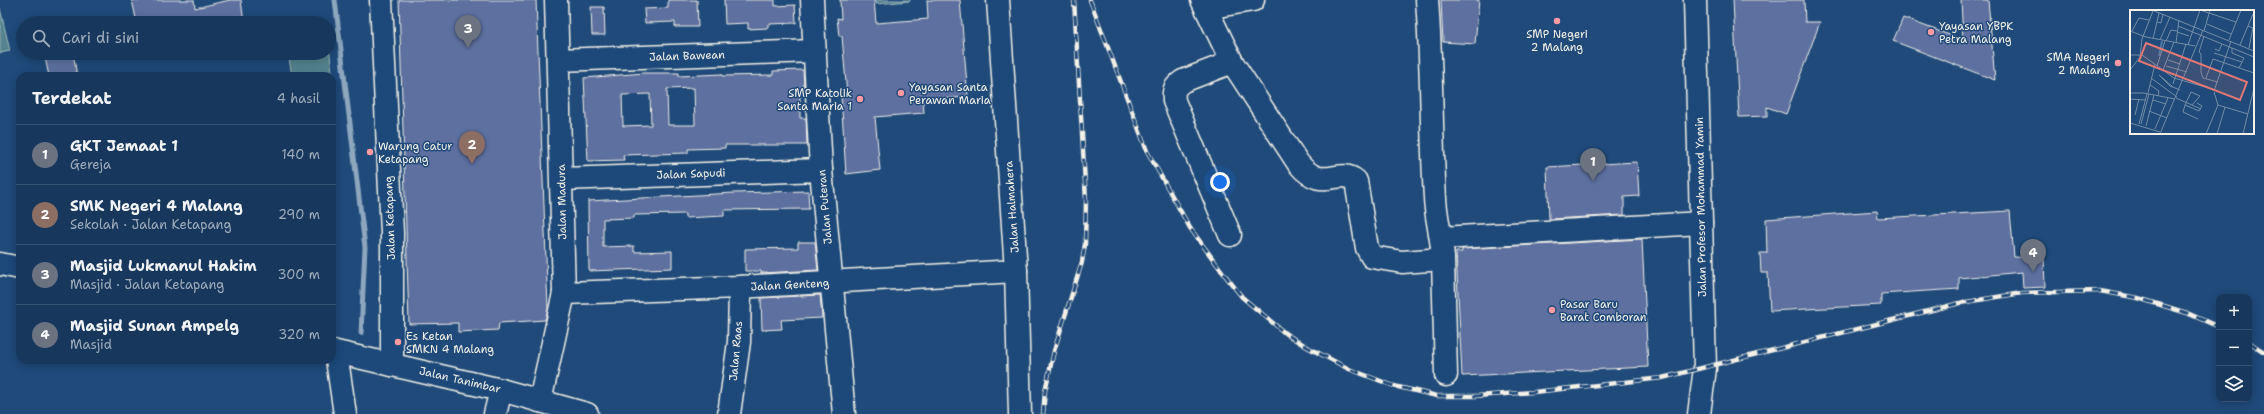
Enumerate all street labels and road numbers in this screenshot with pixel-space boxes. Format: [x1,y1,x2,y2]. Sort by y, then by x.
street label: Jalan Bawean [649,47,725,65]
street label: Jalan Profesor Mohammad Yamin [1692,117,1710,297]
street label: Jalan Halmahera [1001,160,1023,254]
street label: Jalan Madura [554,164,570,240]
street label: Jalan Sapudi [656,165,726,183]
street label: Jalan Puteran [814,169,836,245]
street label: Jalan Ketapang [381,175,399,260]
street label: Jalan Genteng [750,275,830,295]
street label: Jalan Raas [726,320,746,382]
street label: Jalan Tanimbar [418,363,502,397]

